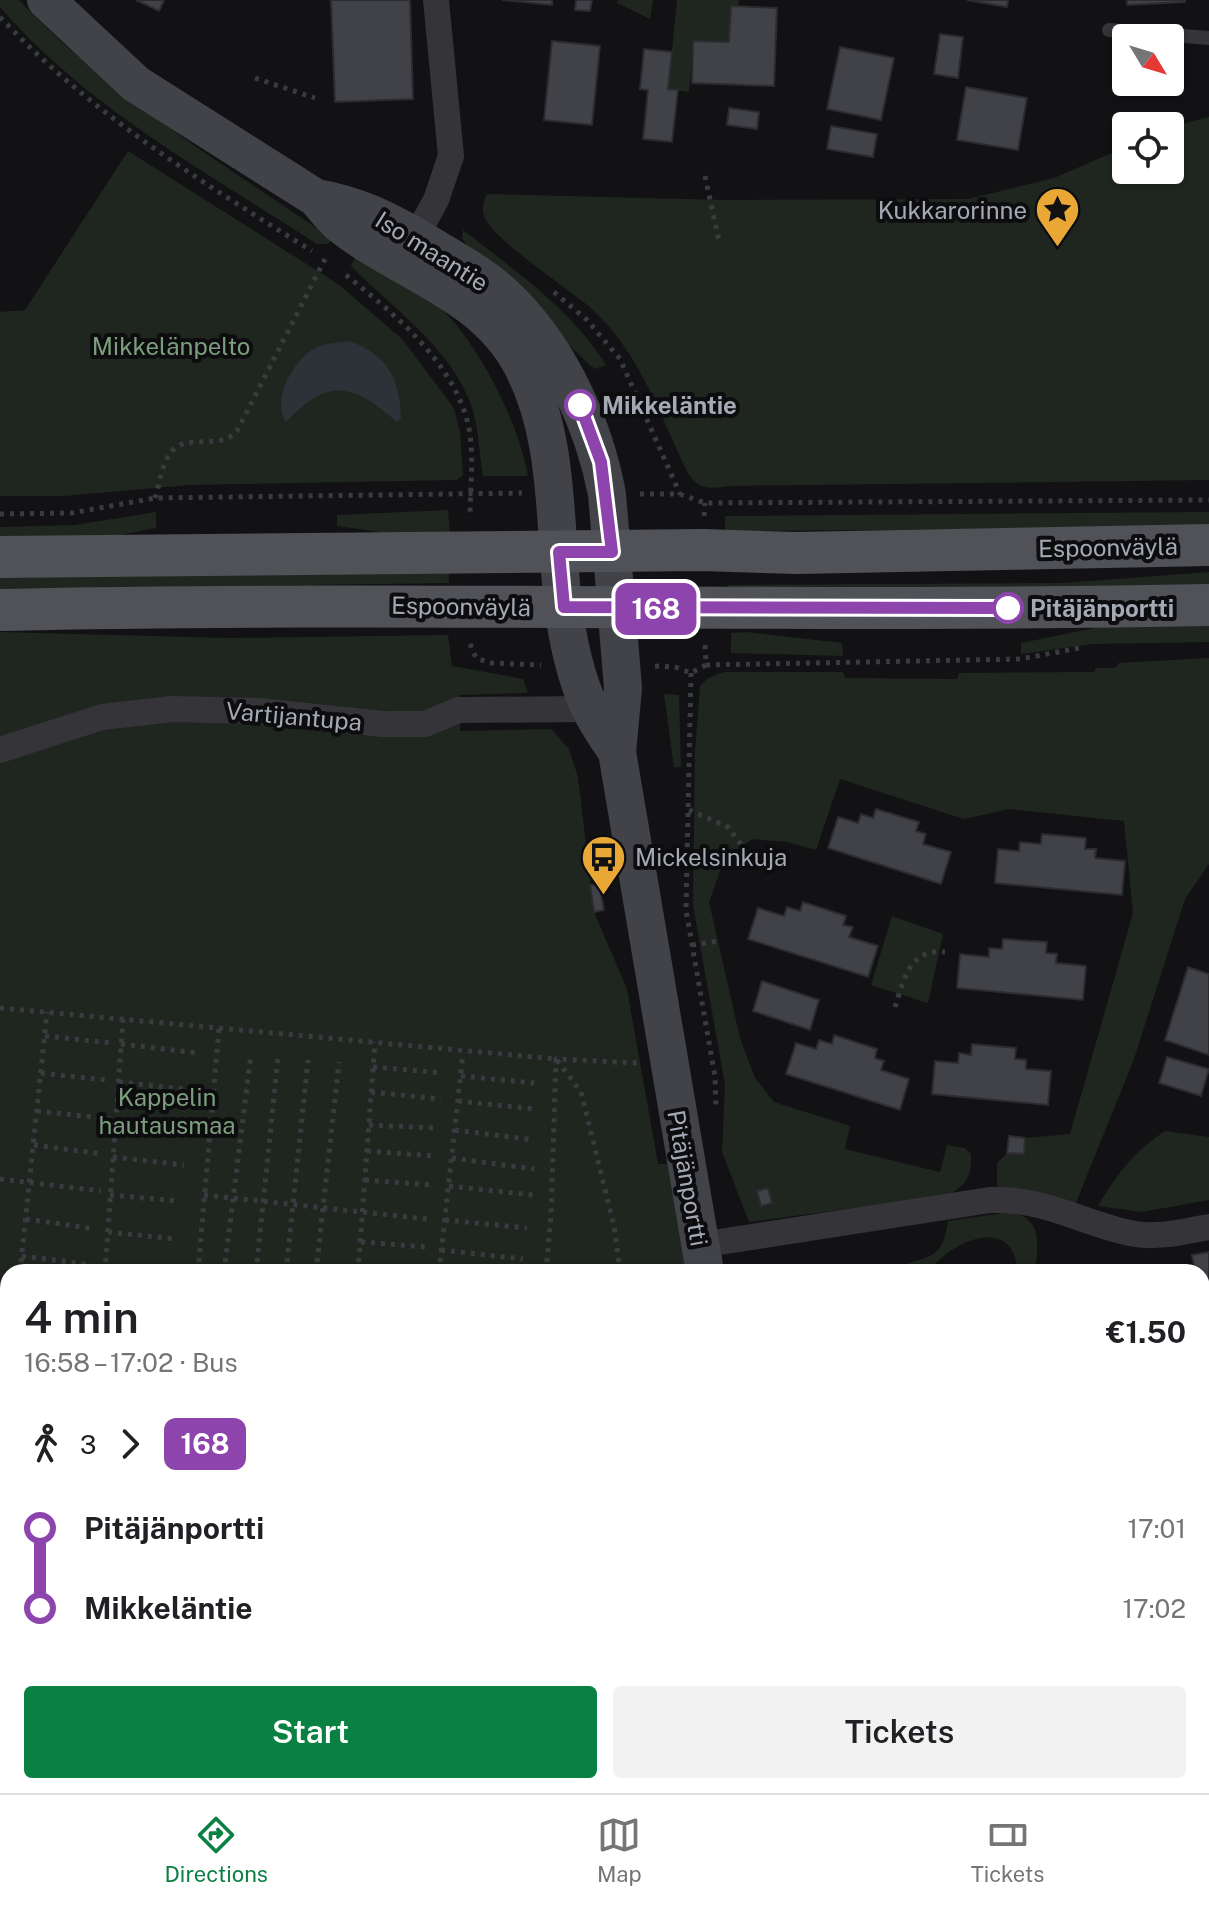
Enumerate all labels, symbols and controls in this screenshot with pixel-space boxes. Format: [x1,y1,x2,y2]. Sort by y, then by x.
north arrow [1112,24,1184,96]
map controls [1112,24,1184,184]
button: locate [1112,112,1184,184]
place icon: Kukkarorinne [1034,186,1082,249]
place label: Kukkarorinne [878,196,1027,224]
street label: Iso maantie [370,205,494,297]
park label: Mikkelänpelto [92,332,250,360]
marker: Mikkeläntie [565,390,595,420]
place label: Mikkeläntie [602,391,737,419]
street label: Espoonväylä [1038,532,1178,562]
line badge: 168 [610,583,702,635]
street label: Espoonväylä [391,591,531,621]
text: 168 [631,592,681,625]
marker: Pitäjänportti [993,593,1023,623]
place label: Pitäjänportti [1030,594,1174,622]
street label: Vartijantupa [225,696,363,736]
bus stop icon: Mickelsinkuja [580,833,628,896]
place label: Mickelsinkuja [635,843,787,871]
park label: Kappelin hautausmaa [99,1083,235,1139]
street label: Pitäjänportti [662,1108,714,1248]
text: 4 min [24,1291,139,1343]
text: €1.50 [1106,1314,1186,1350]
text: 16:58 – 17:02 · Bus [24,1347,238,1378]
icon: walk [24,1422,68,1466]
icon: forward [108,1422,152,1466]
text: 168 [180,1427,230,1460]
text: 3 [80,1429,96,1460]
text: Pitäjänportti [84,1510,264,1546]
text: 17:01 [1127,1513,1186,1544]
text: Mikkeläntie [84,1590,253,1626]
text: 17:02 [1123,1593,1186,1624]
button: Start [24,1686,597,1778]
button: Tickets [613,1686,1186,1778]
tab: Directions [165,1813,268,1887]
tab: Map [597,1813,642,1887]
tab: Tickets [971,1813,1044,1887]

